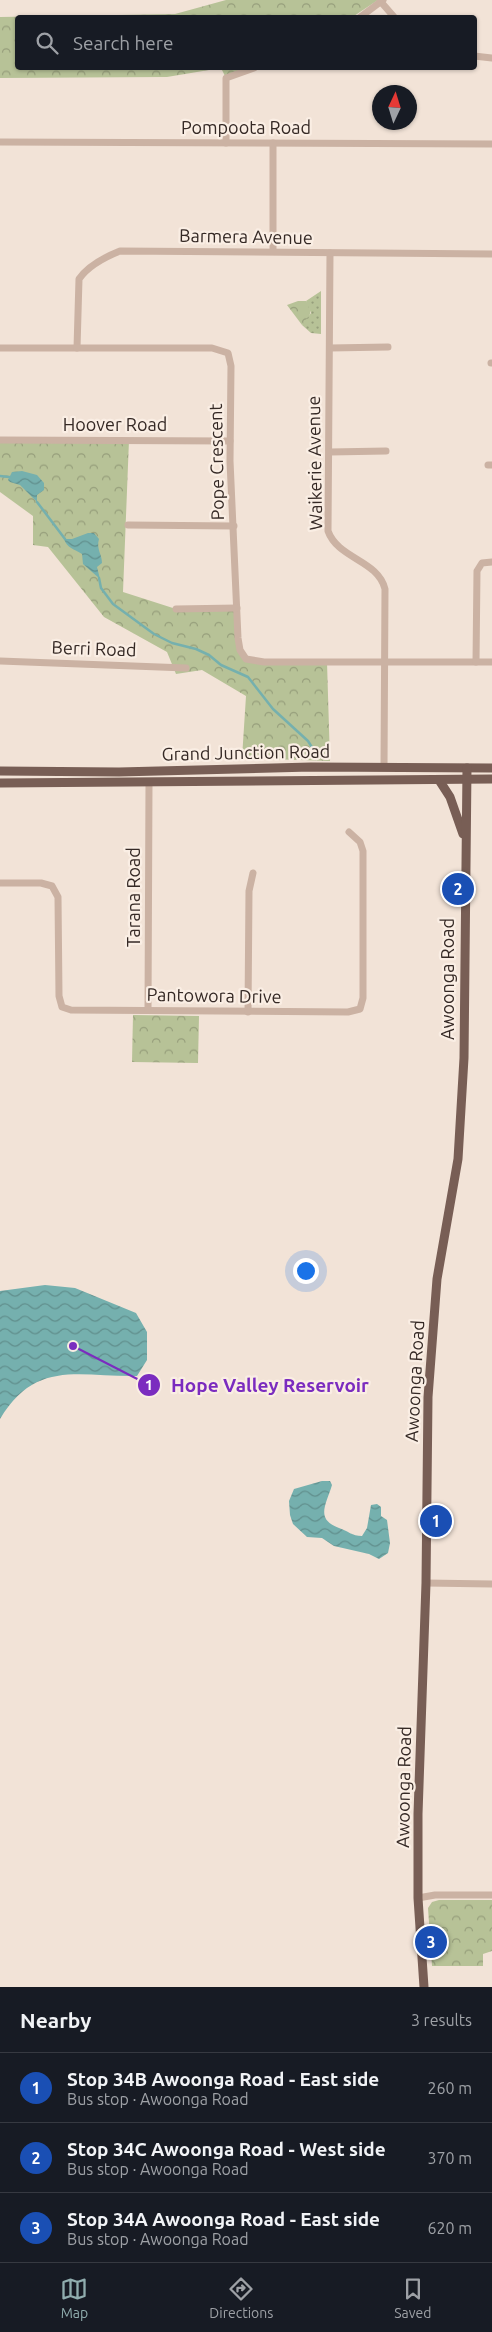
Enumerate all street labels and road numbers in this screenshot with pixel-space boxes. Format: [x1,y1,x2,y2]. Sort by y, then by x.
street label: Pompoota Road [181,117,311,137]
street label: Barmera Avenue [179,225,313,247]
street label: Waikerie Avenue [303,396,325,530]
street label: Pope Crescent [205,403,227,521]
street label: Hoover Road [63,414,167,434]
street label: Berri Road [51,637,137,659]
street label: Grand Junction Road [162,741,330,763]
street label: Tarana Road [123,847,143,947]
street label: Awoonga Road [437,918,457,1040]
street label: Pantowora Drive [146,984,282,1006]
street label: Awoonga Road [401,1319,427,1442]
street label: Awoonga Road [392,1726,414,1848]

